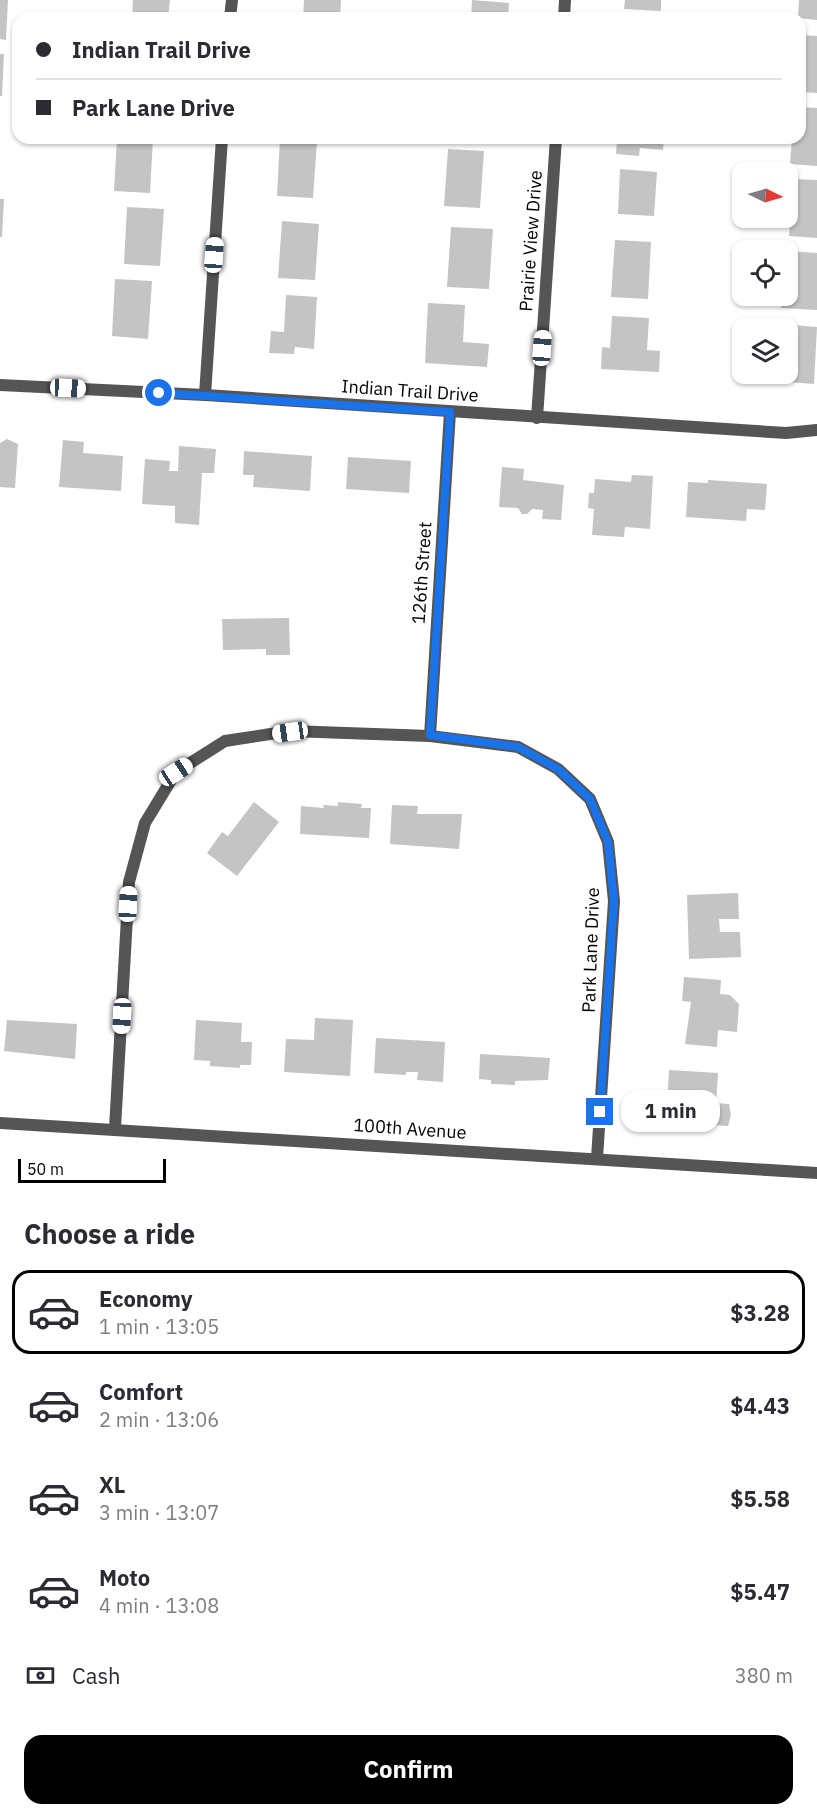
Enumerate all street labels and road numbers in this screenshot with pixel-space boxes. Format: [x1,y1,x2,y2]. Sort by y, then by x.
street label: Prairie View Drive [514,169,547,312]
street label: Indian Trail Drive [341,374,480,407]
street label: 126th Street [406,521,437,625]
street label: Park Lane Drive [577,887,604,1013]
street label: 100th Avenue [353,1113,467,1144]

